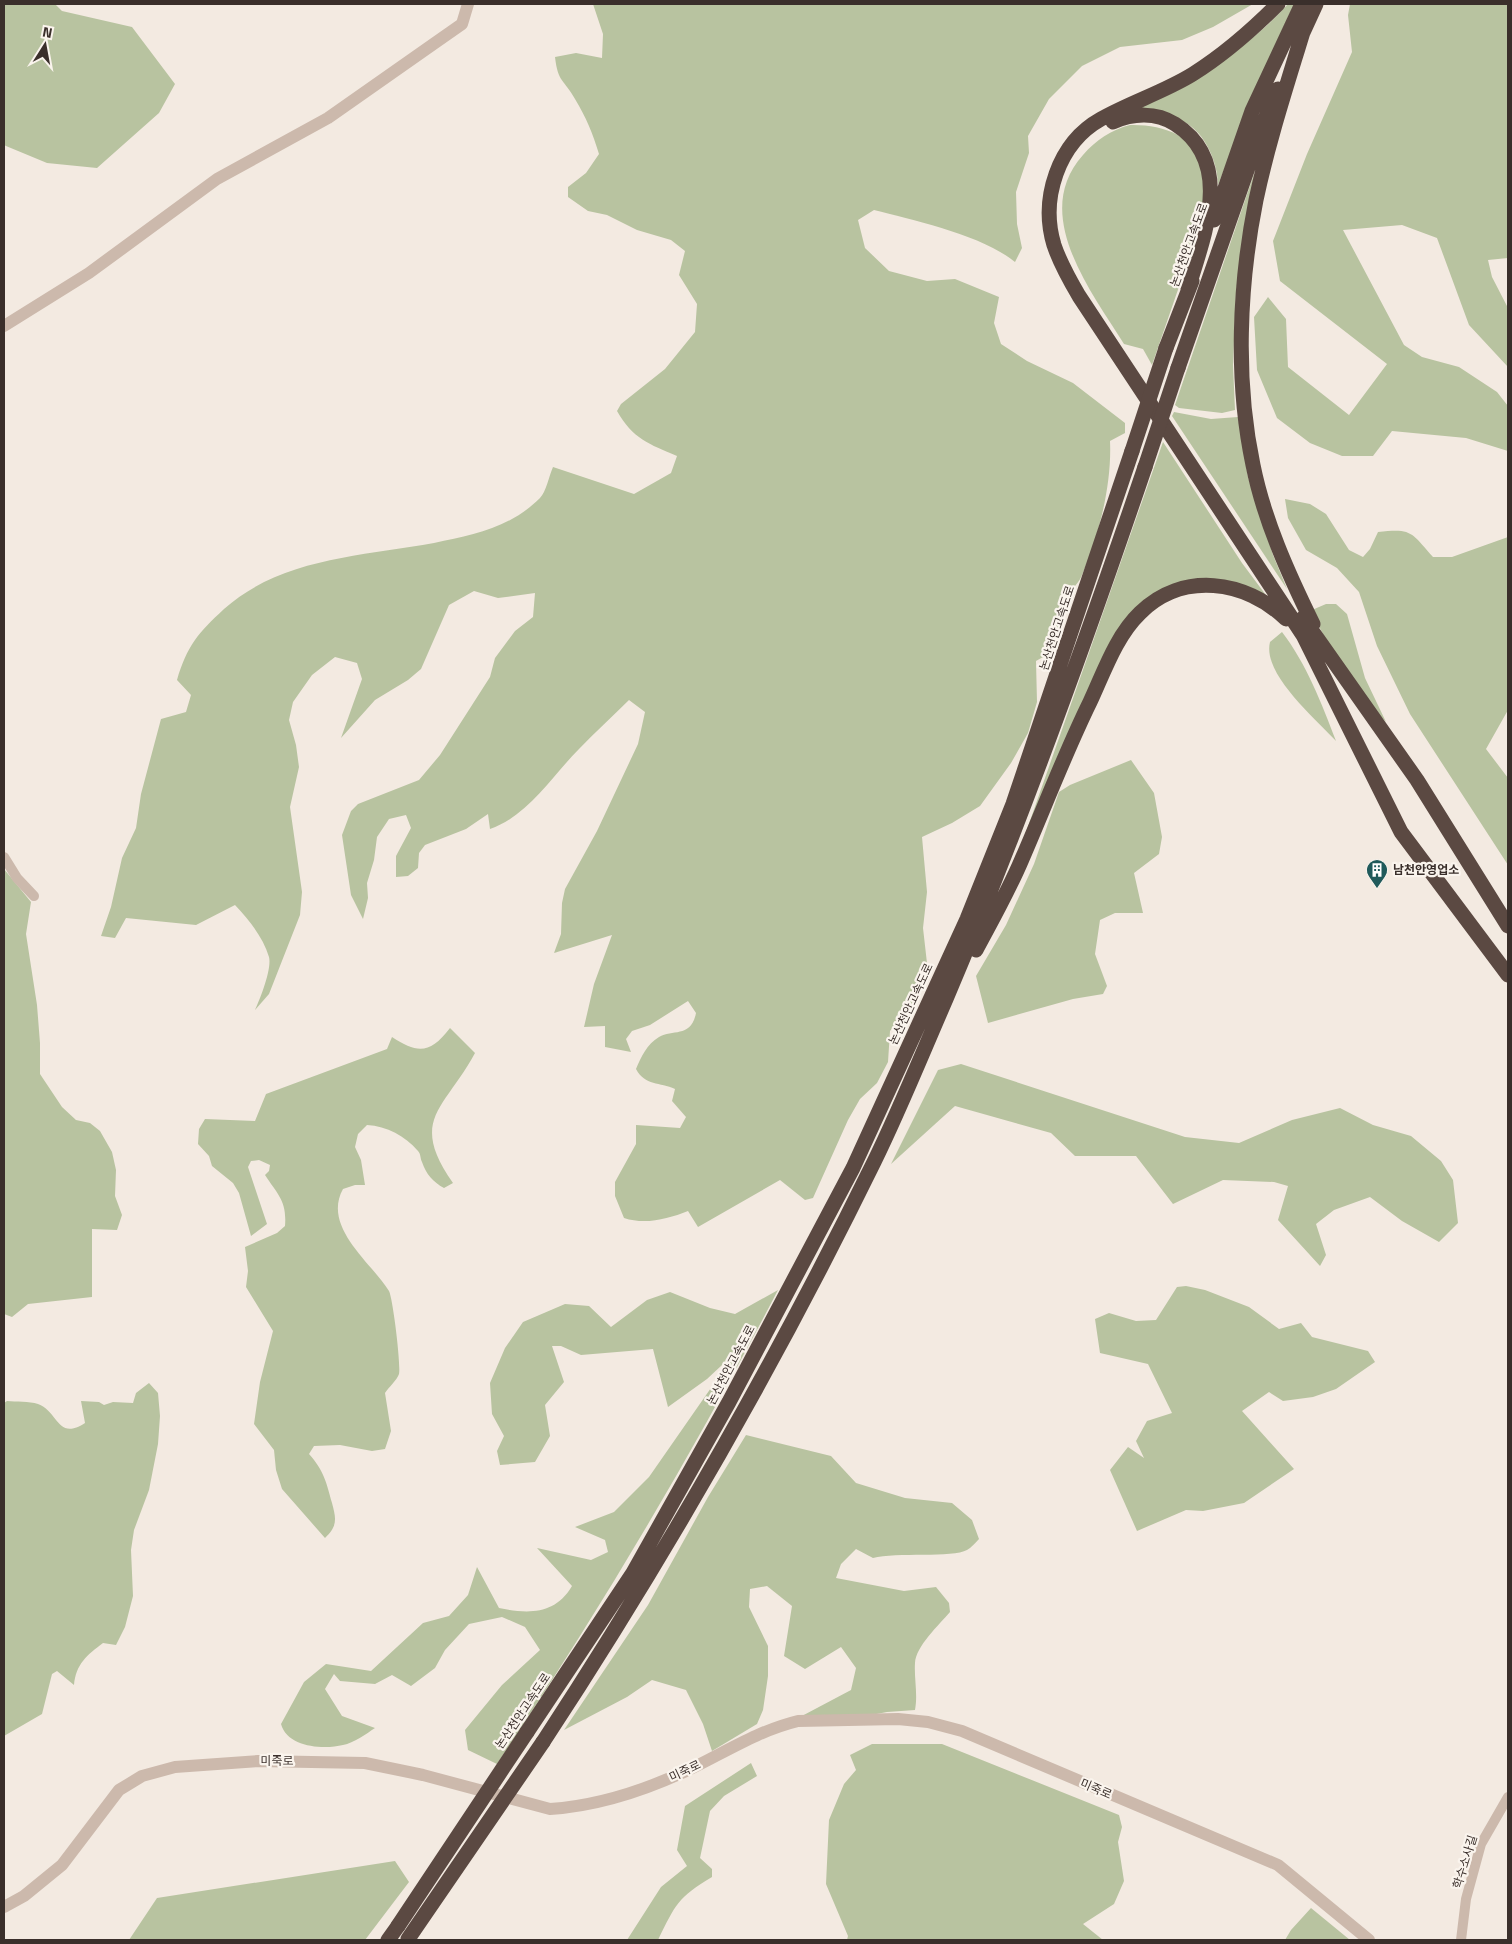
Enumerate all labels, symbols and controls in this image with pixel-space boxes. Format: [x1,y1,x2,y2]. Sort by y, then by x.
north arrow [20,20,70,70]
text: N [41,21,54,43]
street label: 논산천안고속도로 [1164,200,1213,290]
street label: 논산천안고속도로 [1034,583,1079,673]
building icon: 남천안영업소 [1365,858,1389,889]
place label: 남천안영업소 [1393,860,1459,879]
street label: 논산천안고속도로 [883,960,938,1048]
street label: 논산천안고속도로 [701,1321,760,1408]
street label: 논산천안고속도로 [490,1669,555,1753]
street label: 미죽로 [260,1751,294,1770]
street label: 미죽로 [666,1755,704,1786]
street label: 미죽로 [1077,1773,1115,1804]
street label: 학수소사길 [1447,1833,1482,1891]

